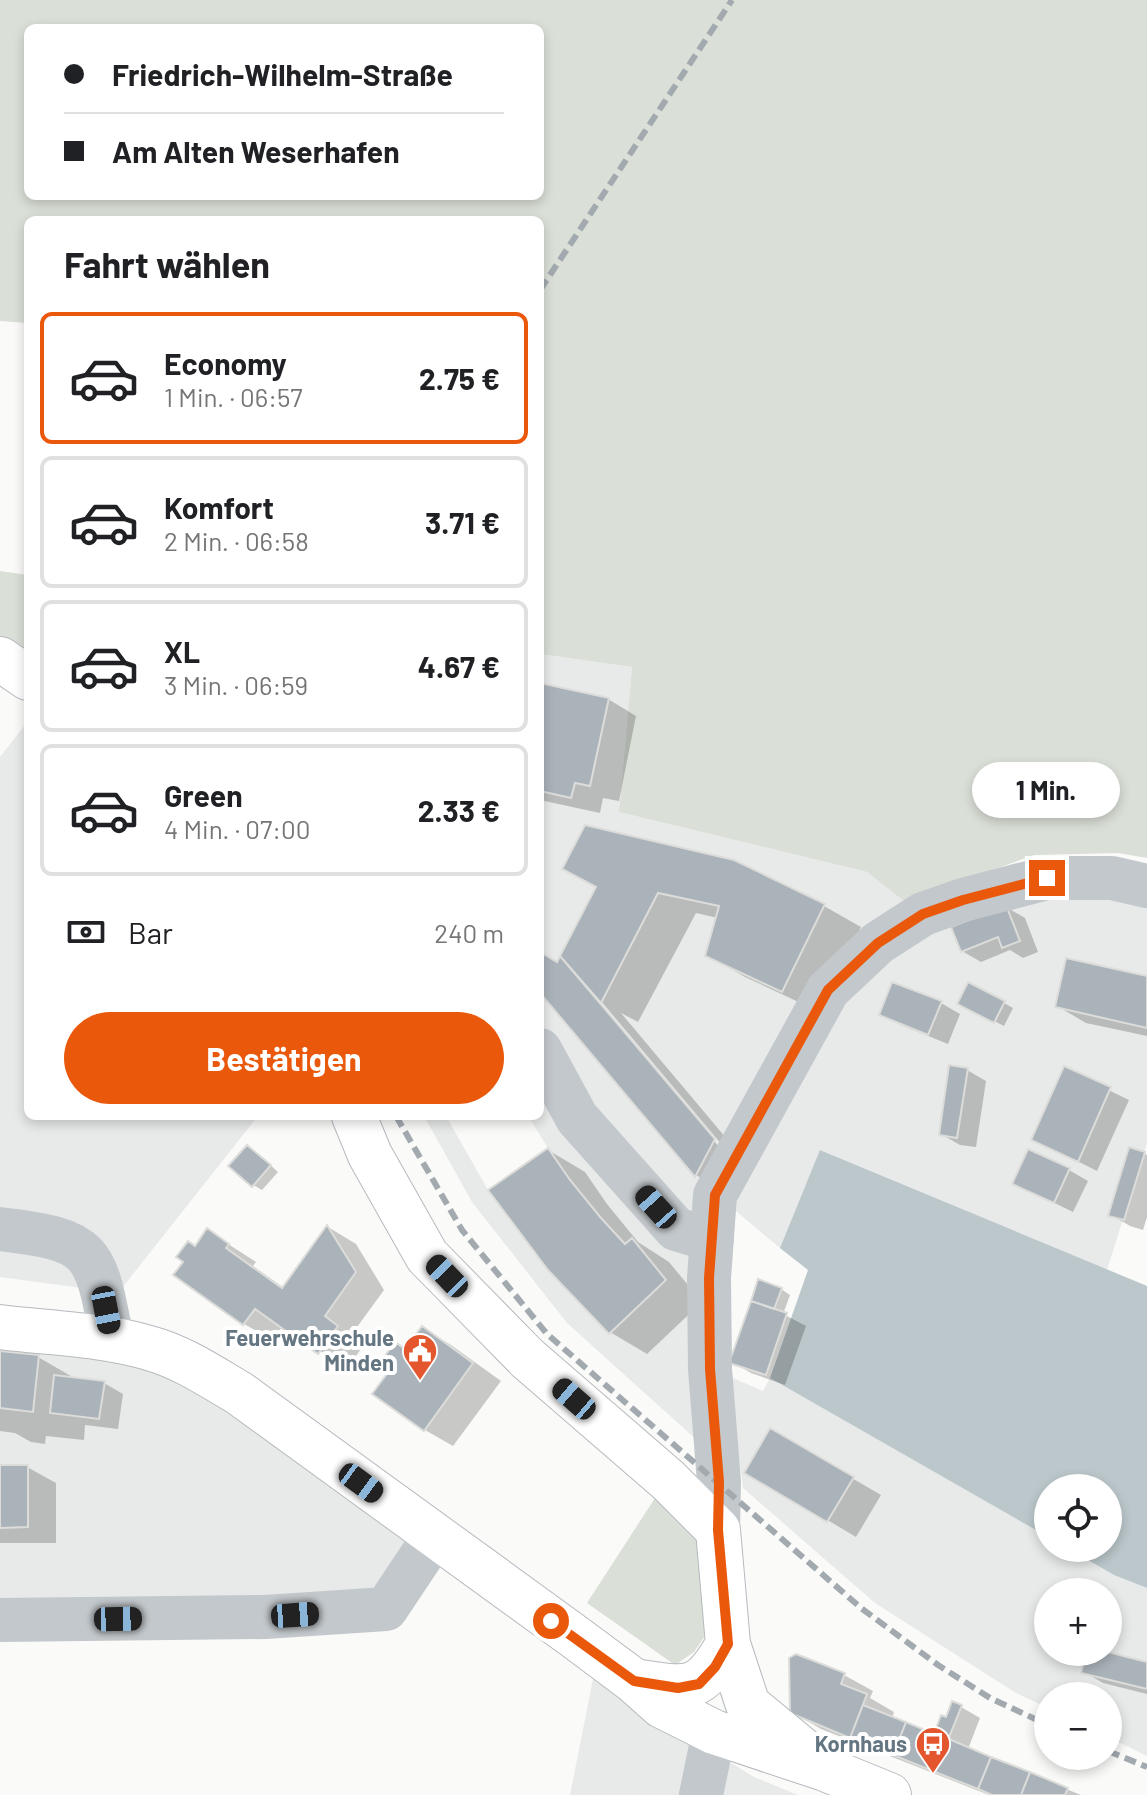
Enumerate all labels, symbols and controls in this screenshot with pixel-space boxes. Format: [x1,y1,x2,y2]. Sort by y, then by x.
text: Friedrich-Wilhelm-Straße [112,56,453,92]
text: Am Alten Weserhafen [112,133,400,169]
text: Fahrt wählen [64,242,270,285]
icon: car [68,342,140,414]
text: Economy [164,345,287,381]
text: 2.75 € [419,360,500,396]
text: 1 Min. · 06:57 [164,381,303,412]
icon: car [68,486,140,558]
text: Komfort [164,489,274,525]
text: 3.71 € [425,504,500,540]
text: 2 Min. · 06:58 [164,525,309,556]
icon: car [68,630,140,702]
text: XL [164,633,200,669]
text: 4.67 € [418,648,500,684]
text: 3 Min. · 06:59 [164,669,308,700]
callout: 1 Min. [973,762,1121,818]
icon: car [68,774,140,846]
text: 1 Min. [1016,774,1076,805]
text: Green [164,777,243,813]
text: 2.33 € [418,792,500,828]
text: 4 Min. · 07:00 [164,813,310,844]
route end [1029,860,1065,896]
icon: cash [64,910,108,954]
text: Bar [128,914,173,950]
text: 240 m [434,917,504,948]
button: Bestätigen [64,1012,504,1104]
car [631,1181,681,1233]
car [422,1250,472,1302]
car [90,1284,122,1336]
place label: Feuerwehrschule Minden [225,1324,394,1375]
public building icon: Feuerwehrschule Minden [401,1332,439,1382]
car [548,1374,600,1424]
car [335,1459,387,1507]
map controls [1034,1474,1122,1770]
button: locate [1034,1474,1122,1562]
button: + [1034,1578,1122,1666]
car [270,1601,320,1629]
route start [533,1603,569,1639]
car [94,1607,142,1631]
button: − [1034,1682,1122,1770]
bus stop icon: Kornhaus [914,1725,952,1775]
place label: Kornhaus [815,1730,907,1756]

